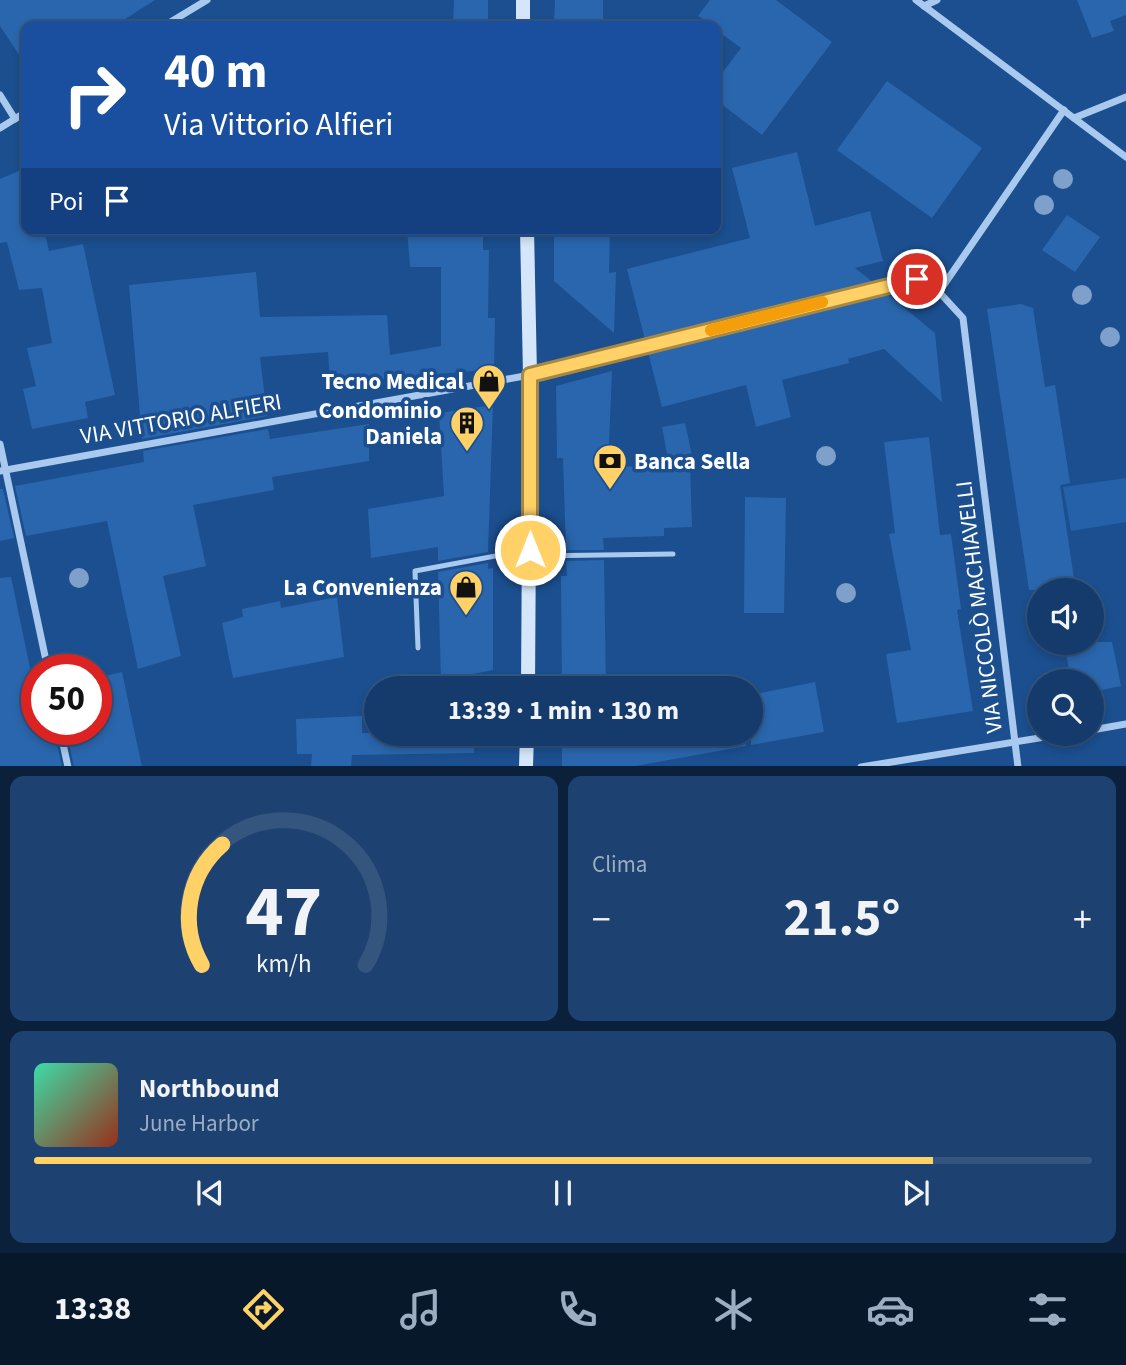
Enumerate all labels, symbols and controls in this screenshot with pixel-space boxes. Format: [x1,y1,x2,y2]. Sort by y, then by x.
text: 40 m [164,37,268,107]
icon: right [49,49,140,140]
text: Via Vittorio Alfieri [164,102,393,148]
icon: arrive [98,182,136,220]
text: Poi [49,183,84,220]
pin [887,249,947,309]
icon: arrive [898,260,936,298]
shop icon: Tecno Medical [470,362,508,411]
place label: Tecno Medical [322,365,464,398]
street label: VIA VITTORIO ALFIERI [78,385,284,453]
place label: Condominio Daniela [318,394,442,453]
building icon: Condominio Daniela [448,404,486,453]
bank icon: Banca Sella [591,442,629,491]
place label: Banca Sella [634,445,750,478]
street label: VIA NICCOLÒ MACHIAVELLI [947,479,1011,735]
position arrow [493,513,567,587]
shop icon: La Convenienza [447,568,485,617]
place label: La Convenienza [283,571,442,604]
map controls [1027,578,1104,746]
button: sound [1027,578,1104,655]
speed limit sign: 50 [21,654,112,745]
button: search [1027,669,1104,746]
text: 13:39 · 1 min · 130 m [448,692,679,729]
text: Clima [592,848,647,881]
text: 47 [246,860,322,964]
text: 21.5° [784,882,900,956]
text: − [592,893,611,947]
text: + [1073,893,1092,947]
text: km/h [256,945,312,981]
text: Northbound [139,1070,280,1107]
text: June Harbor [139,1107,259,1140]
icon: previous [191,1174,229,1212]
icon: pause [544,1174,582,1212]
icon: next [897,1174,935,1212]
icon: directions [239,1285,288,1334]
icon: music [396,1285,445,1334]
icon: phone [553,1285,602,1334]
icon: climate [709,1285,758,1334]
icon: car [866,1285,915,1334]
icon: filters [1023,1285,1072,1334]
text: 13:38 [54,1286,131,1332]

